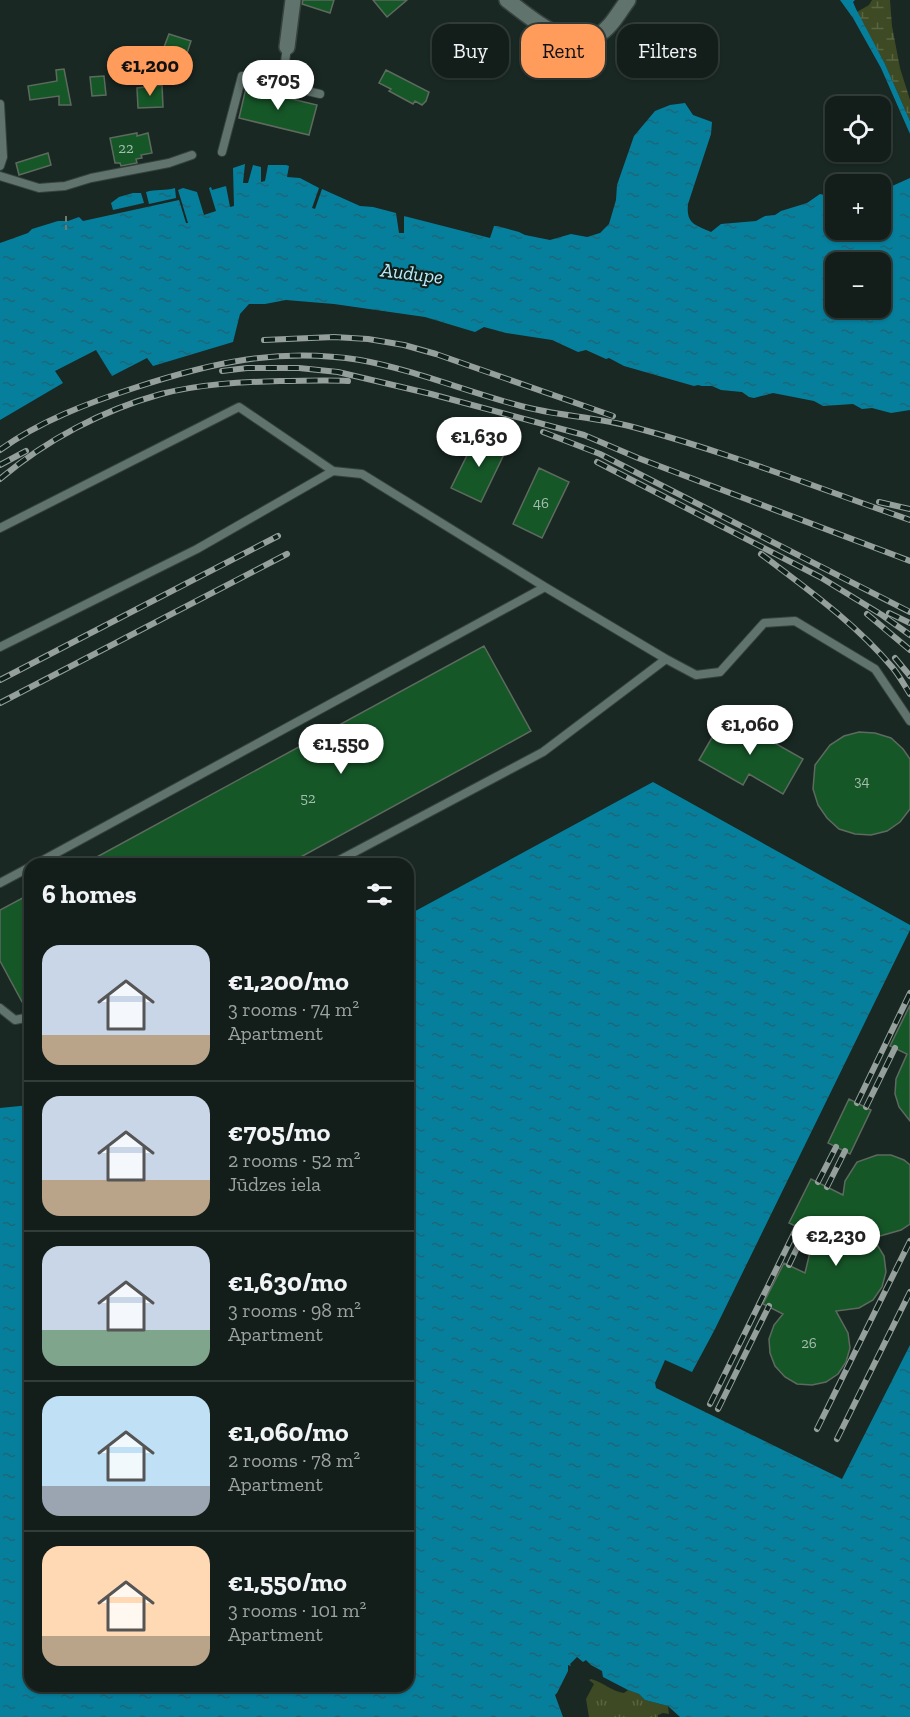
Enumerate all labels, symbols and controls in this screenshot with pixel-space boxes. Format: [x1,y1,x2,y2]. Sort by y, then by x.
chip: Buy [432,24,509,78]
chip: Rent [521,24,605,78]
chip: Filters [617,24,718,78]
pin: €1,200 [101,46,199,97]
text: €1,200 [121,53,179,77]
pin: €705 [242,60,314,111]
text: €705 [256,67,300,91]
map controls [825,96,891,318]
button: locate [825,96,891,162]
house number: 22 [118,139,134,157]
button: + [825,174,891,240]
button: − [825,252,891,318]
water label: Audupe [378,257,445,289]
pin: €1,630 [430,417,528,468]
text: €1,630 [451,424,507,448]
house number: 46 [533,494,549,512]
pin: €1,060 [701,705,799,756]
text: €1,060 [721,712,779,736]
pin: €1,550 [292,724,390,775]
text: €1,550 [313,731,369,755]
house number: 34 [854,772,870,790]
house number: 52 [300,789,316,807]
text: 6 homes [42,878,137,910]
icon: filters [363,878,396,911]
text: €1,200/mo [228,965,349,997]
icon: home [90,969,162,1041]
text: 3 rooms · 74 m² [228,997,359,1021]
text: Apartment [228,1021,323,1045]
text: €705/mo [228,1116,330,1148]
icon: home [90,1120,162,1192]
text: 2 rooms · 52 m² [228,1148,361,1172]
text: Jūdzes iela [228,1172,321,1196]
pin: €2,230 [787,1216,885,1267]
text: €2,230 [806,1223,866,1247]
text: €1,630/mo [228,1266,347,1298]
icon: home [90,1270,162,1342]
text: 3 rooms · 98 m² [228,1298,361,1322]
text: Apartment [228,1322,323,1346]
house number: 26 [801,1334,817,1352]
text: €1,060/mo [228,1416,349,1448]
icon: home [90,1420,162,1492]
text: 2 rooms · 78 m² [228,1448,360,1472]
text: Apartment [228,1472,323,1496]
text: €1,550/mo [228,1566,347,1598]
icon: home [90,1570,162,1642]
text: 3 rooms · 101 m² [228,1598,366,1622]
text: Apartment [228,1622,323,1646]

